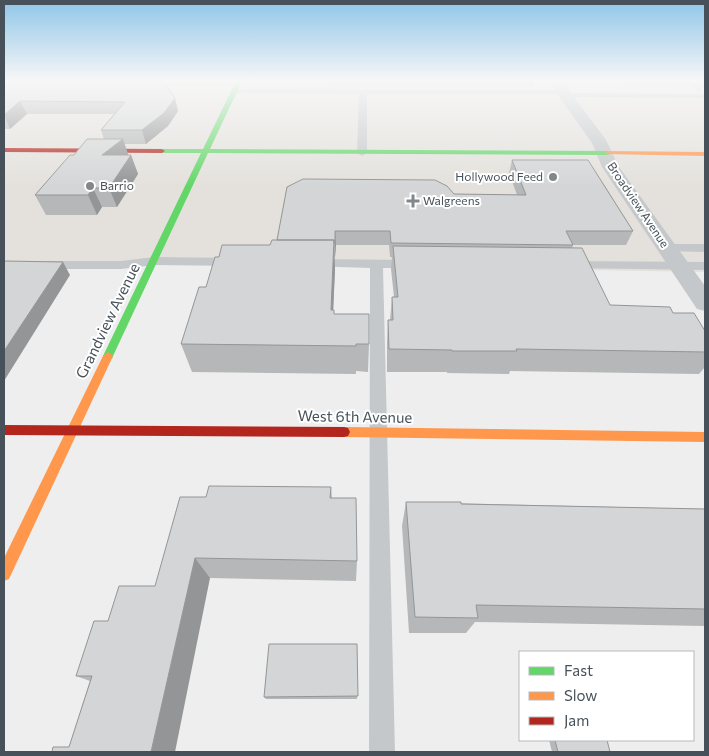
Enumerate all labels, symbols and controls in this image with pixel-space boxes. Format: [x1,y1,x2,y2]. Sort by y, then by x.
street label: Broadview Avenue [605,159,673,250]
place label: Hollywood Feed [455,169,543,183]
marker: Hollywood Feed [547,171,559,183]
place label: Barrio [100,178,134,192]
marker: Barrio [84,180,96,192]
place label: Walgreens [423,193,480,207]
marker: Walgreens [407,195,419,207]
street label: Grandview Avenue [71,260,143,381]
street label: West 6th Avenue [298,406,413,426]
legend [519,651,694,741]
text: Fast [564,661,593,679]
text: Slow [564,686,597,704]
text: Jam [564,711,589,729]

